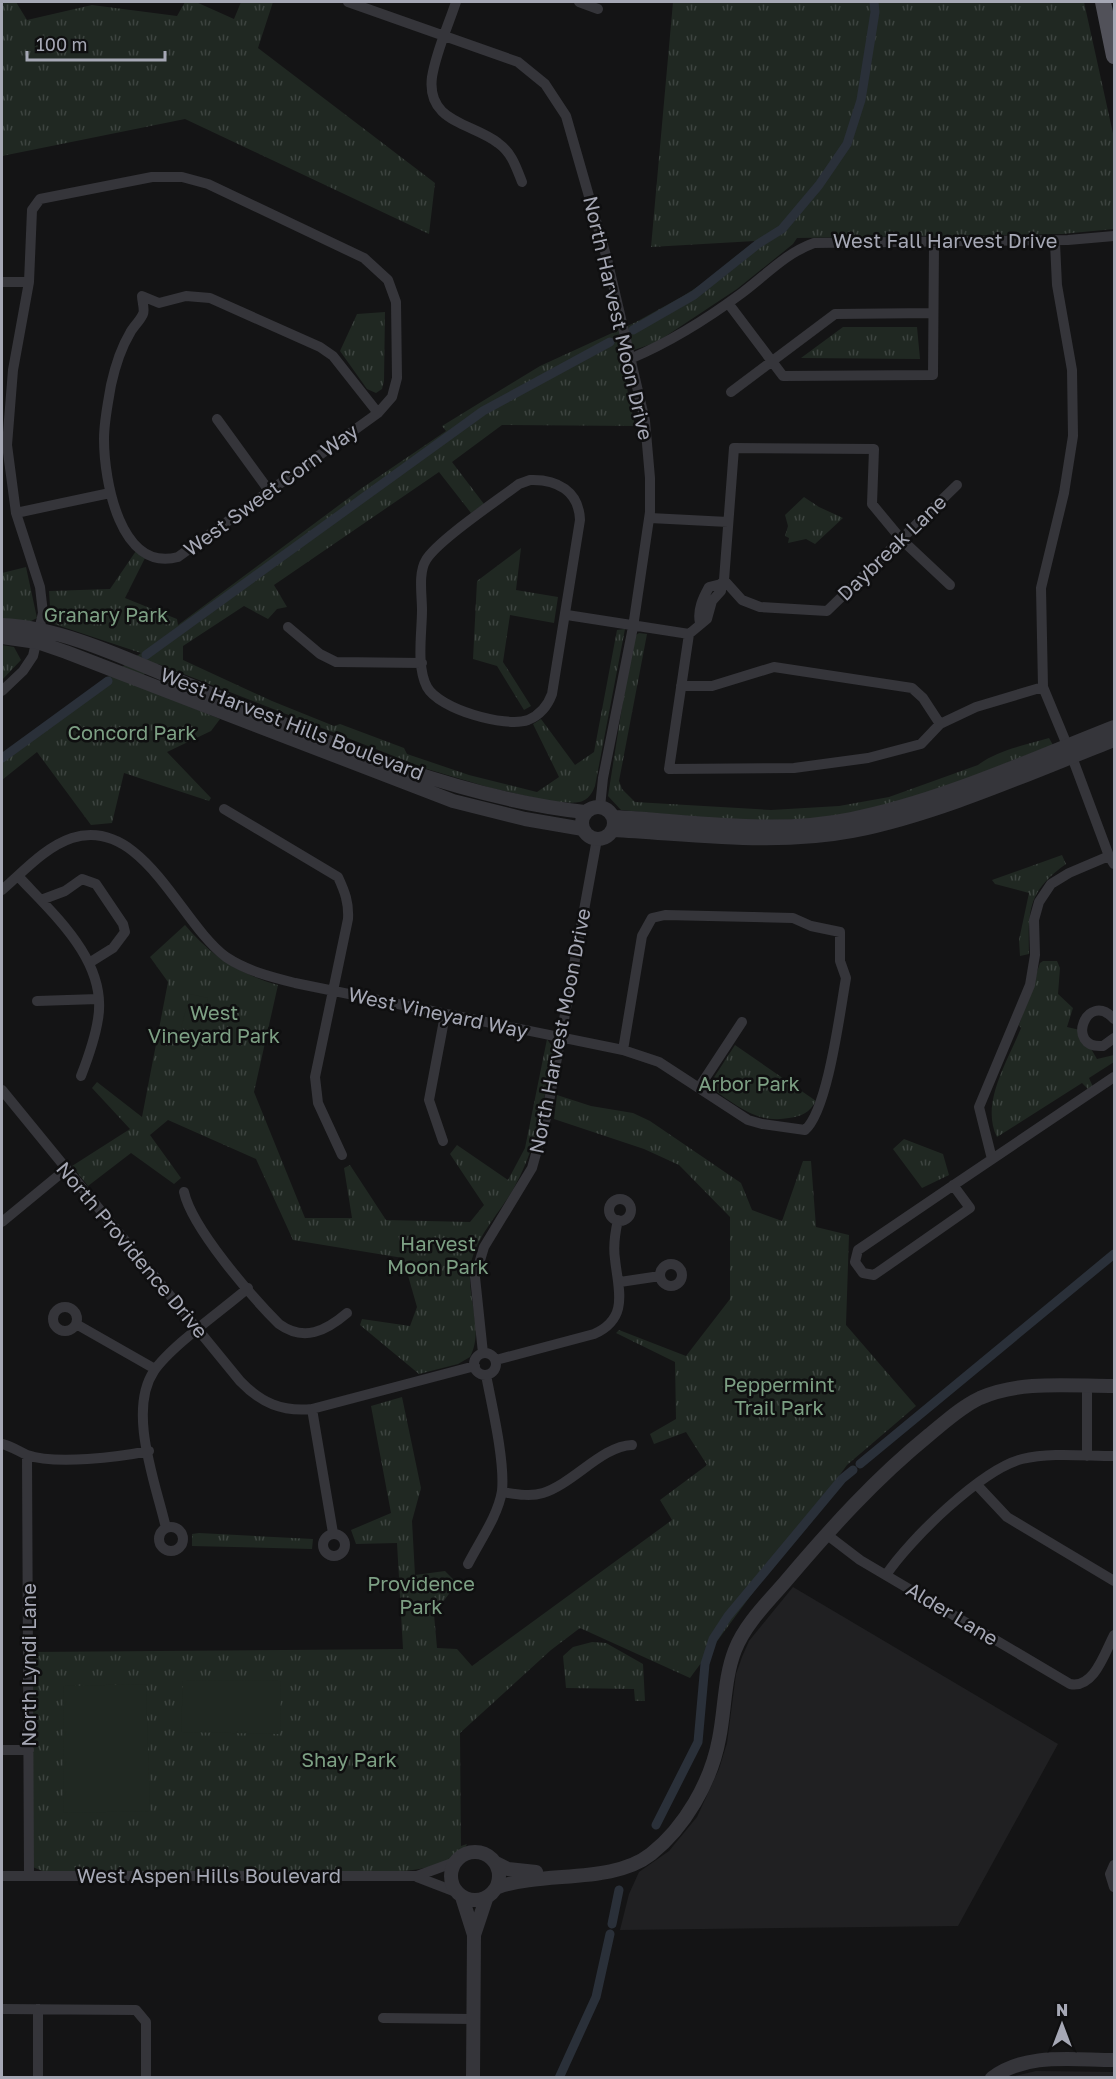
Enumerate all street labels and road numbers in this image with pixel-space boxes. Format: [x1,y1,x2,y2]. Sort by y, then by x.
street label: North Harvest Moon Drive [579,193,659,442]
street label: West Fall Harvest Drive [833,228,1057,252]
street label: West Sweet Corn Way [179,418,362,561]
street label: Daybreak Lane [832,489,951,605]
street label: West Harvest Hills Boulevard [157,662,427,784]
street label: North Harvest Moon Drive [523,906,595,1156]
street label: West Vineyard Way [346,981,530,1043]
street label: North Providence Drive [52,1156,214,1342]
street label: Alder Lane [902,1576,1003,1650]
street label: North Lyndi Lane [16,1583,40,1747]
street label: West Aspen Hills Boulevard [77,1863,341,1887]

